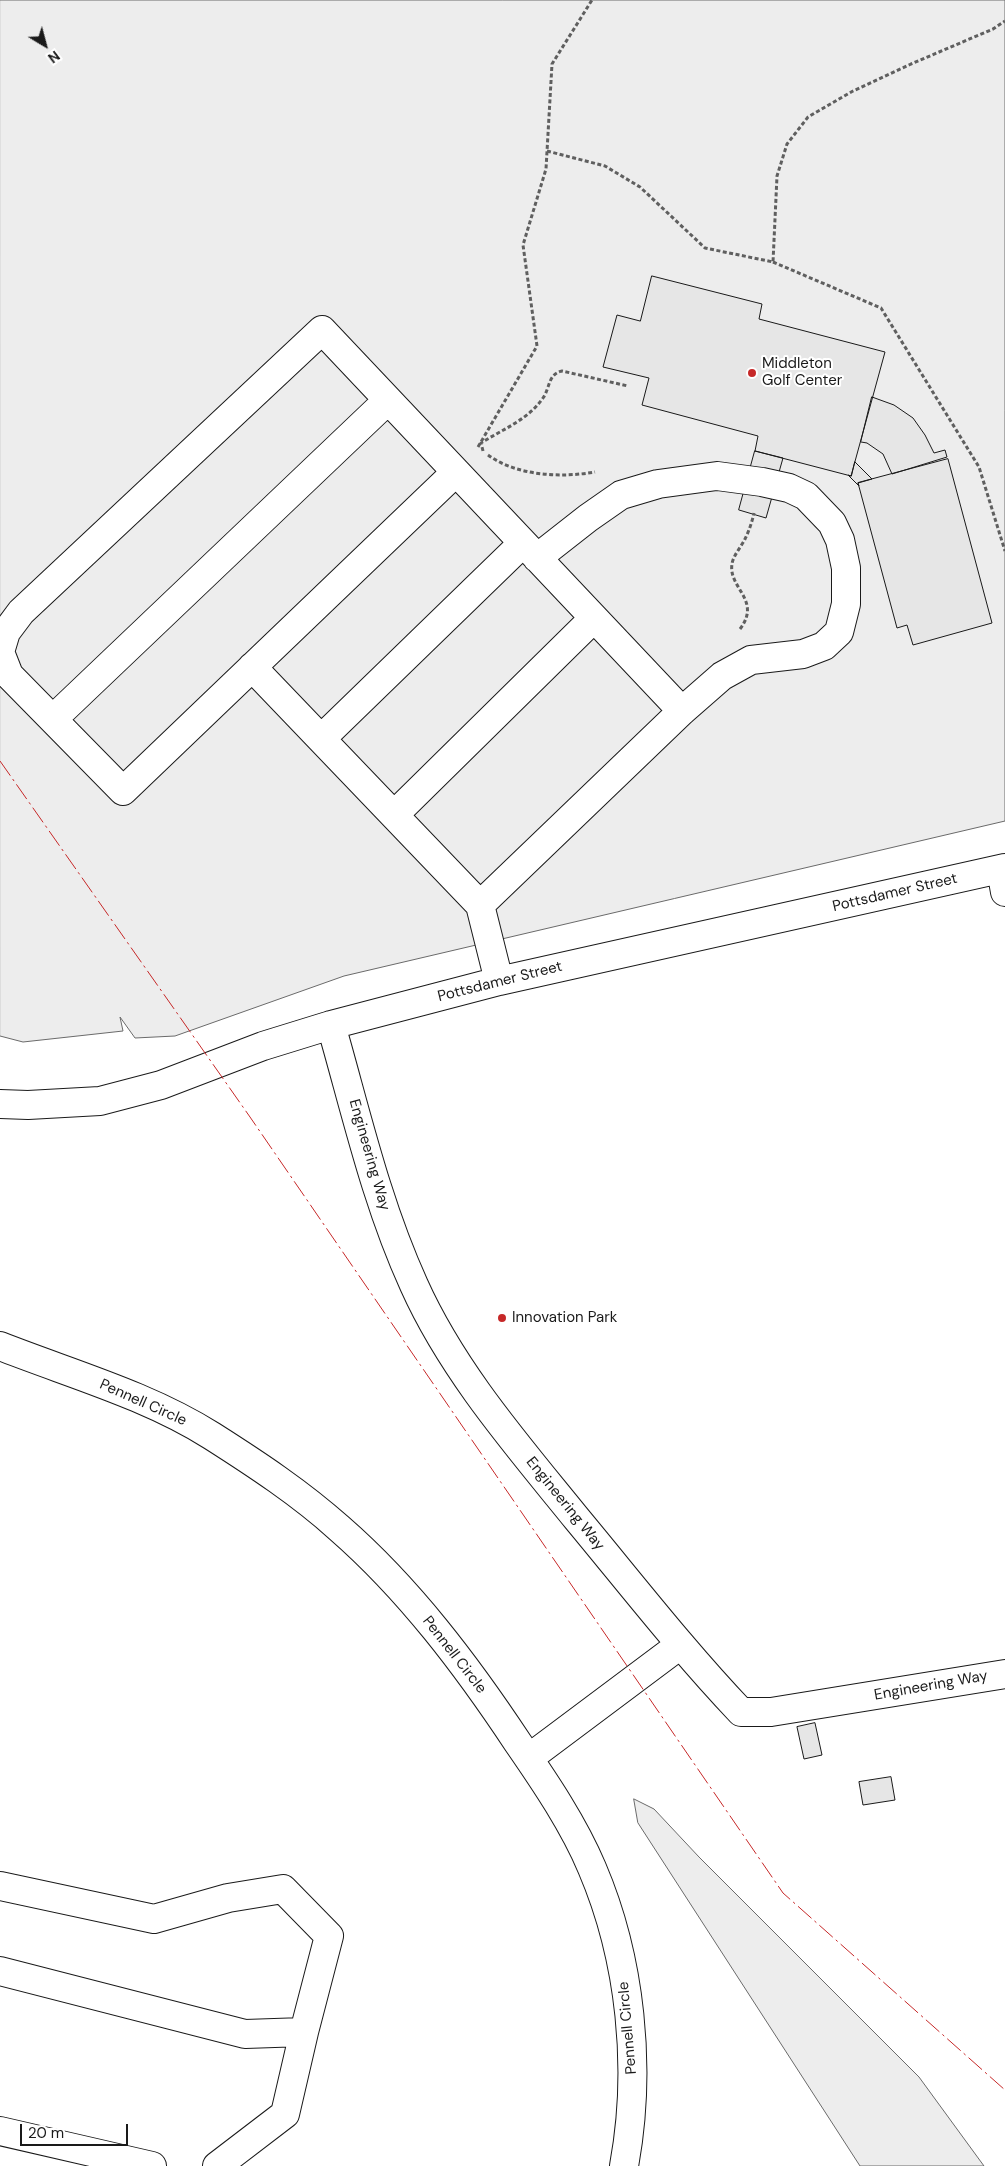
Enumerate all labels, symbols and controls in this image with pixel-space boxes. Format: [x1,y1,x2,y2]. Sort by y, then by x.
north arrow [20,20,70,70]
text: N [45,47,64,67]
place label: Middleton Golf Center [762,355,842,390]
marker: Middleton Golf Center [746,367,758,379]
street label: Pottsdamer Street [831,870,959,916]
street label: Pottsdamer Street [436,958,564,1006]
street label: Engineering Way [345,1097,393,1213]
place label: Innovation Park [512,1309,617,1327]
marker: Innovation Park [496,1312,508,1324]
street label: Pennell Circle [97,1376,189,1430]
street label: Engineering Way [522,1454,608,1554]
street label: Pennell Circle [418,1613,490,1697]
street label: Engineering Way [873,1667,989,1705]
street label: Pennell Circle [615,1981,641,2075]
scale bar [22,2114,130,2146]
text: 20 m [28,2123,64,2143]

